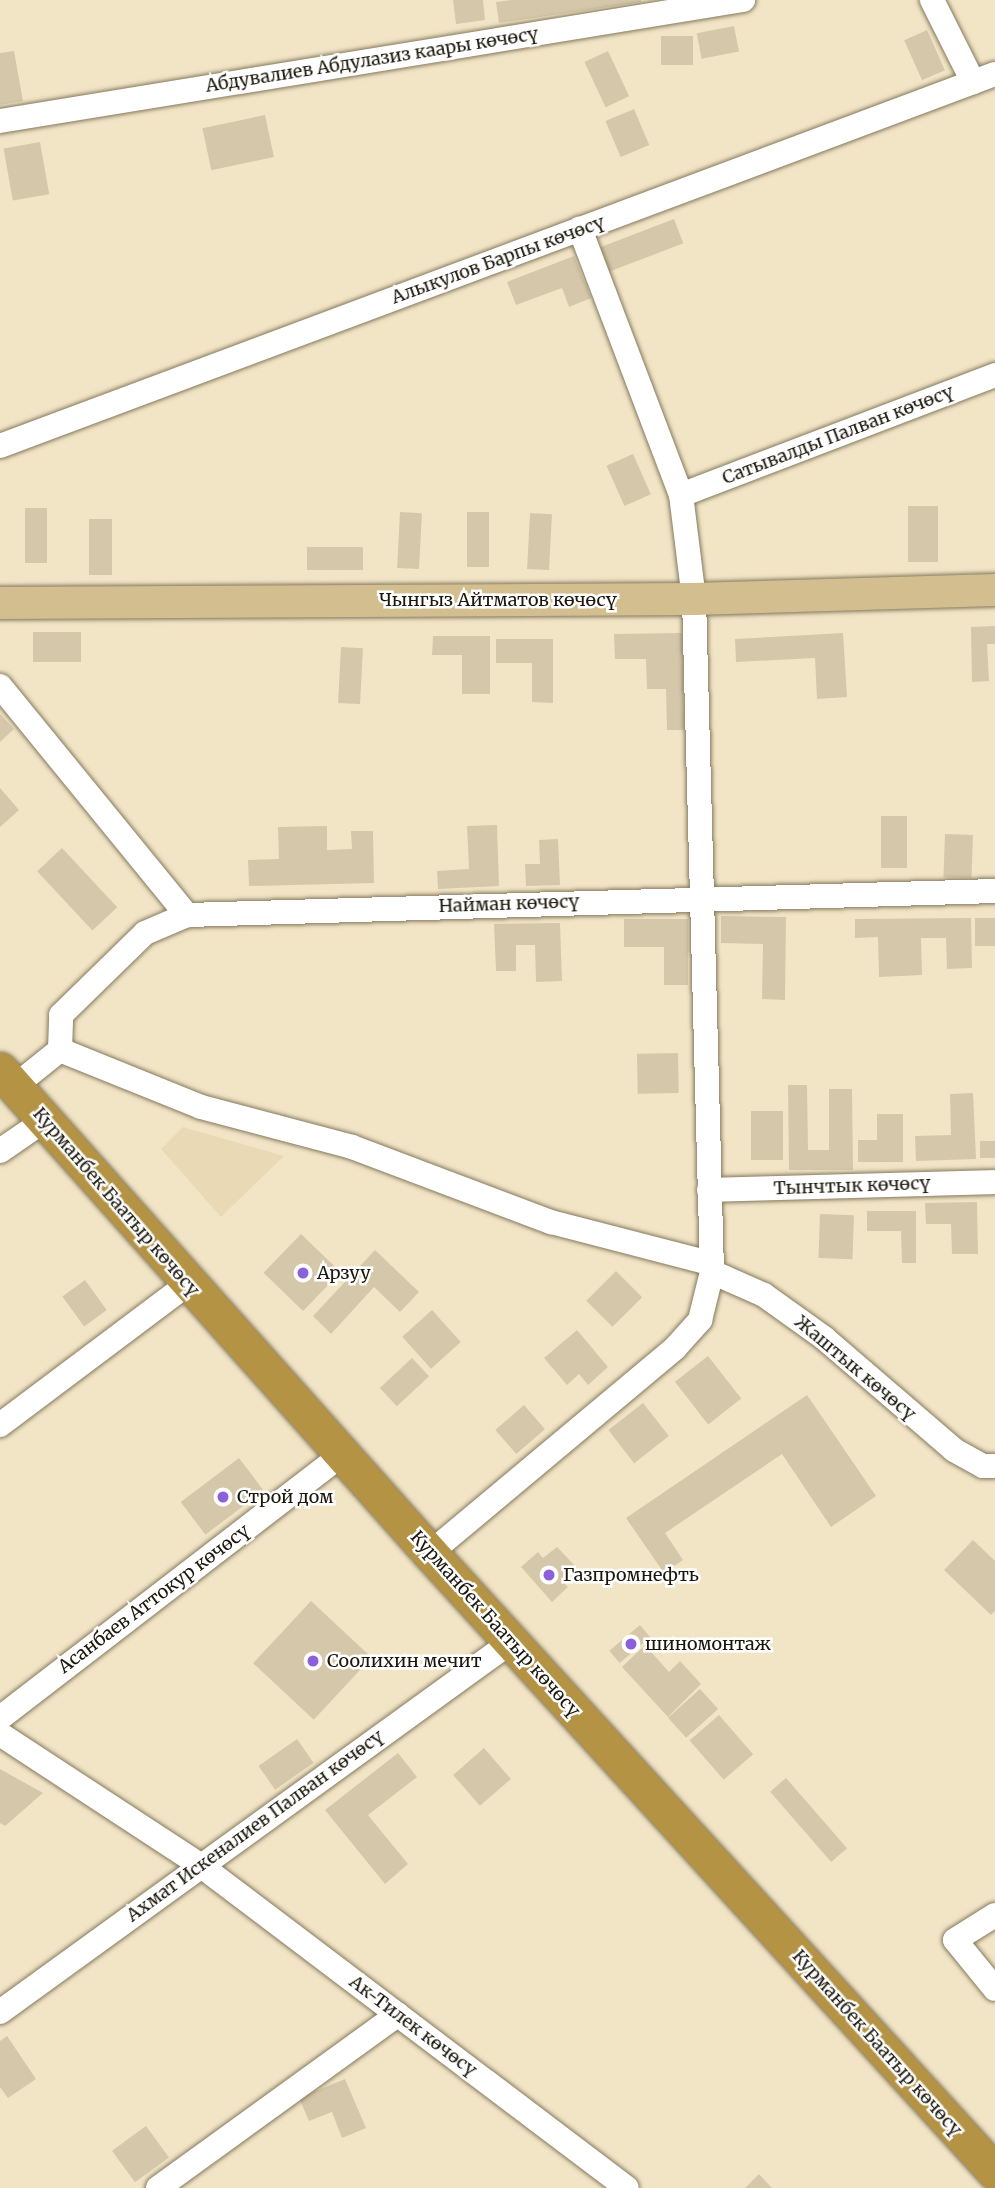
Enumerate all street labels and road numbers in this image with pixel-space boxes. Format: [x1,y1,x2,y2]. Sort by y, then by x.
street label: Абдувалиев Абдулазиз каары көчөсү [204,23,540,97]
street label: Алыкулов Барпы көчөсү [389,211,607,309]
street label: Сатывалды Палван көчөсү [719,381,957,489]
street label: Чынгыз Айтматов көчөсү [379,589,617,611]
street label: Найман көчөсү [438,891,580,917]
street label: Курманбек Баатыр көчөсү [28,1103,204,1301]
street label: Тынчтык көчөсү [773,1172,931,1200]
street label: Жаштык көчөсү [790,1311,920,1425]
street label: Асанбаев Аттокур көчөсү [54,1520,254,1678]
street label: Курманбек Баатыр көчөсү [406,1527,584,1721]
street label: Ахмат Искеналиев Палван көчөсү [122,1726,388,1926]
street label: Курманбек Баатыр көчөсү [788,1946,966,2140]
street label: Ак-Тилек көчөсү [345,1971,481,2081]

